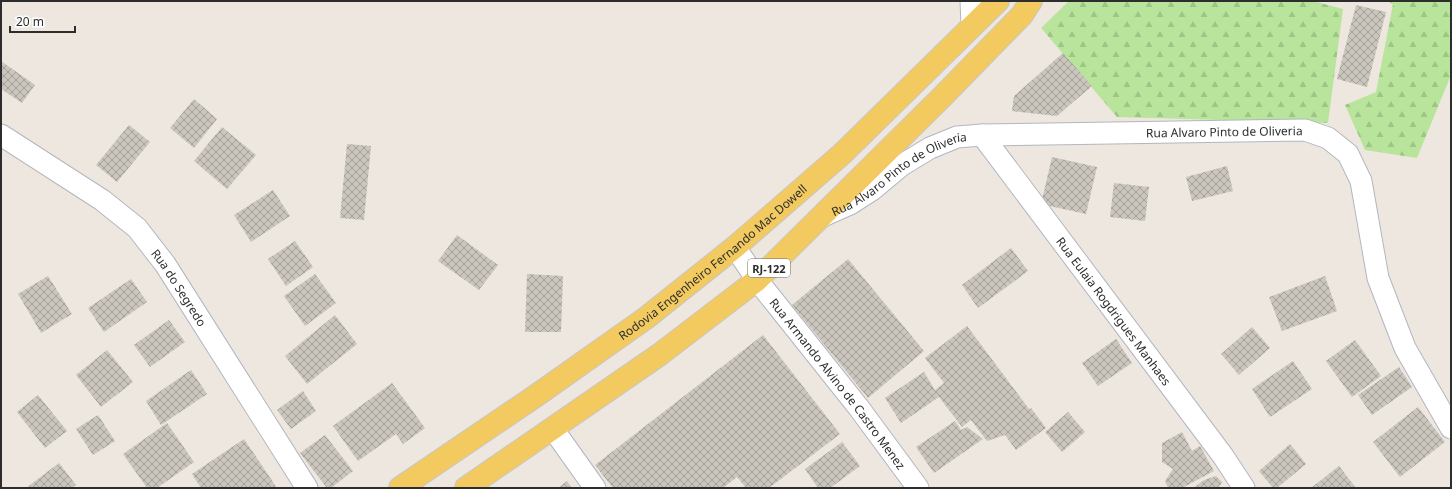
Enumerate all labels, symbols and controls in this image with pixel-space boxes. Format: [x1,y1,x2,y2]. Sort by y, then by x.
scale bar [10,8,75,34]
text: 20 m [16,13,44,30]
street label: Rua Alvaro Pinto de Oliveria [1146,122,1303,141]
street label: Rua Alvaro Pinto de Oliveria [828,128,967,220]
street label: Rodovia Engenheiro Fernando Mac Dowell [615,180,810,344]
street label: Rua Eulaia Rogdrigues Manhaes [1053,233,1176,389]
street label: Rua do Segredo [148,245,211,330]
road number: RJ-122 [748,259,790,277]
street label: Rua Armando Alvino de Castro Menez [766,294,910,473]

